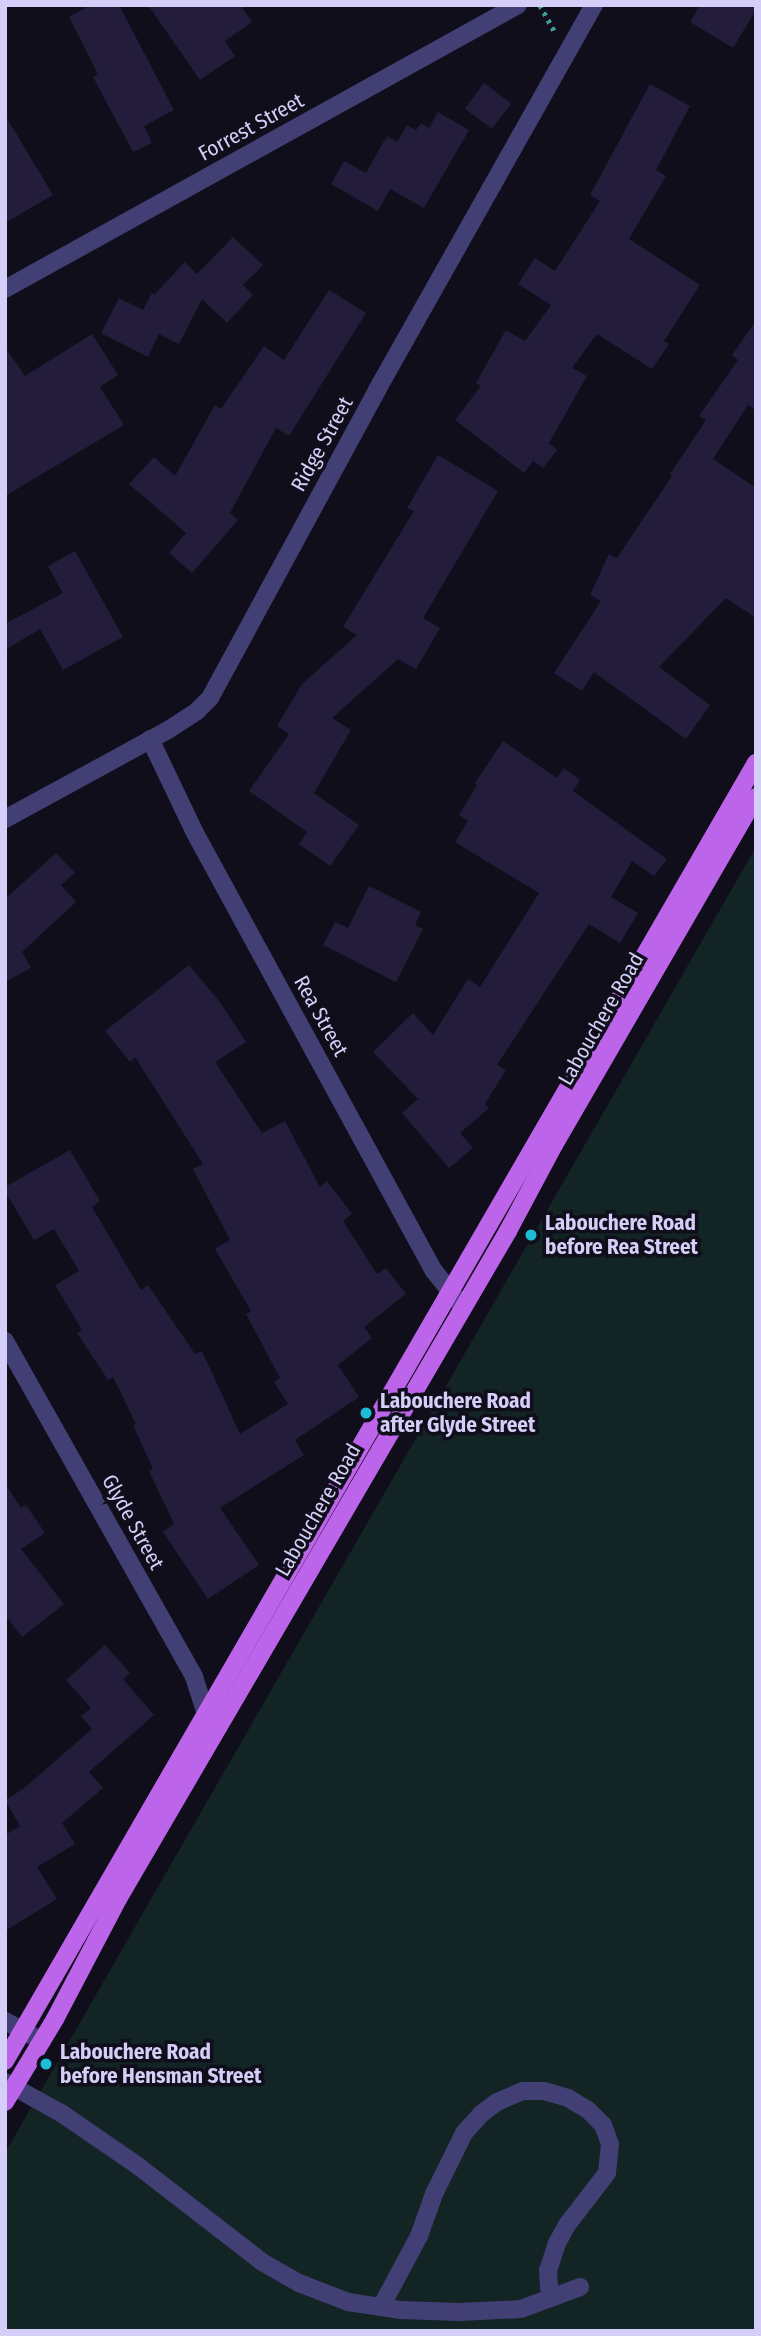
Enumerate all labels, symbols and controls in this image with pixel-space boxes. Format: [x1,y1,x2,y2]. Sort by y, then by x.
street label: Forrest Street [194,88,308,166]
street label: Ridge Street [286,392,358,496]
street label: Labouchere Road [553,948,649,1090]
street label: Rea Street [289,971,353,1061]
place label: Labouchere Road before Rea Street [545,1210,698,1260]
marker: Labouchere Road before Rea Street [523,1227,539,1243]
place label: Labouchere Road after Glyde Street [380,1388,535,1438]
marker: Labouchere Road after Glyde Street [358,1405,374,1421]
street label: Labouchere Road [270,1439,366,1581]
street label: Glyde Street [97,1470,169,1574]
place label: Labouchere Road before Hensman Street [60,2039,261,2089]
marker: Labouchere Road before Hensman Street [38,2056,54,2072]

